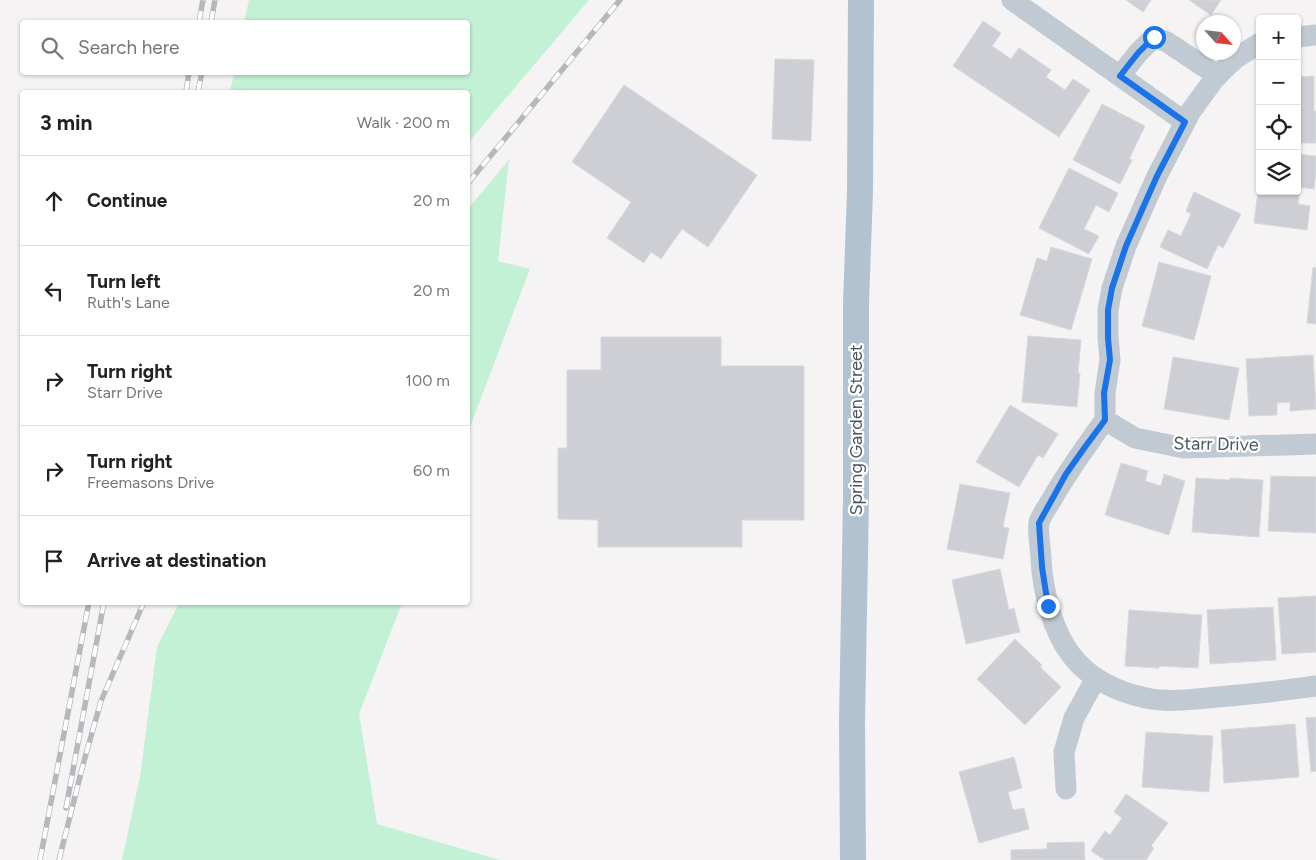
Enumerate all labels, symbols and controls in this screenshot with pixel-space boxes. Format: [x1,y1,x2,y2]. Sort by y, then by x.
north arrow [1196,15,1241,60]
map controls [1256,15,1301,195]
button: + [1256,15,1301,60]
search box [20,20,470,75]
route start [1143,26,1166,49]
icon: search [38,34,66,62]
text: Search here [78,36,180,59]
button: − [1256,60,1301,105]
button: locate [1256,105,1301,150]
text: 3 min [40,110,92,135]
text: Walk · 200 m [357,113,450,132]
button: layers [1256,150,1301,195]
icon: ahead [40,187,68,215]
text: Continue [87,189,167,212]
text: 20 m [413,191,450,210]
text: Turn left [87,270,161,293]
icon: left [40,277,68,305]
text: 20 m [413,281,450,300]
text: Ruth's Lane [87,293,170,312]
street label: Spring Garden Street [845,344,867,516]
text: Turn right [87,360,173,383]
icon: right [40,367,68,395]
text: 100 m [405,371,450,390]
text: Starr Drive [87,383,163,402]
street label: Starr Drive [1173,432,1259,456]
text: Turn right [87,450,173,473]
icon: right [40,457,68,485]
text: 60 m [413,461,450,480]
text: Freemasons Drive [87,473,214,492]
icon: arrive [40,547,68,575]
text: Arrive at destination [87,549,266,572]
route end [1037,595,1060,618]

